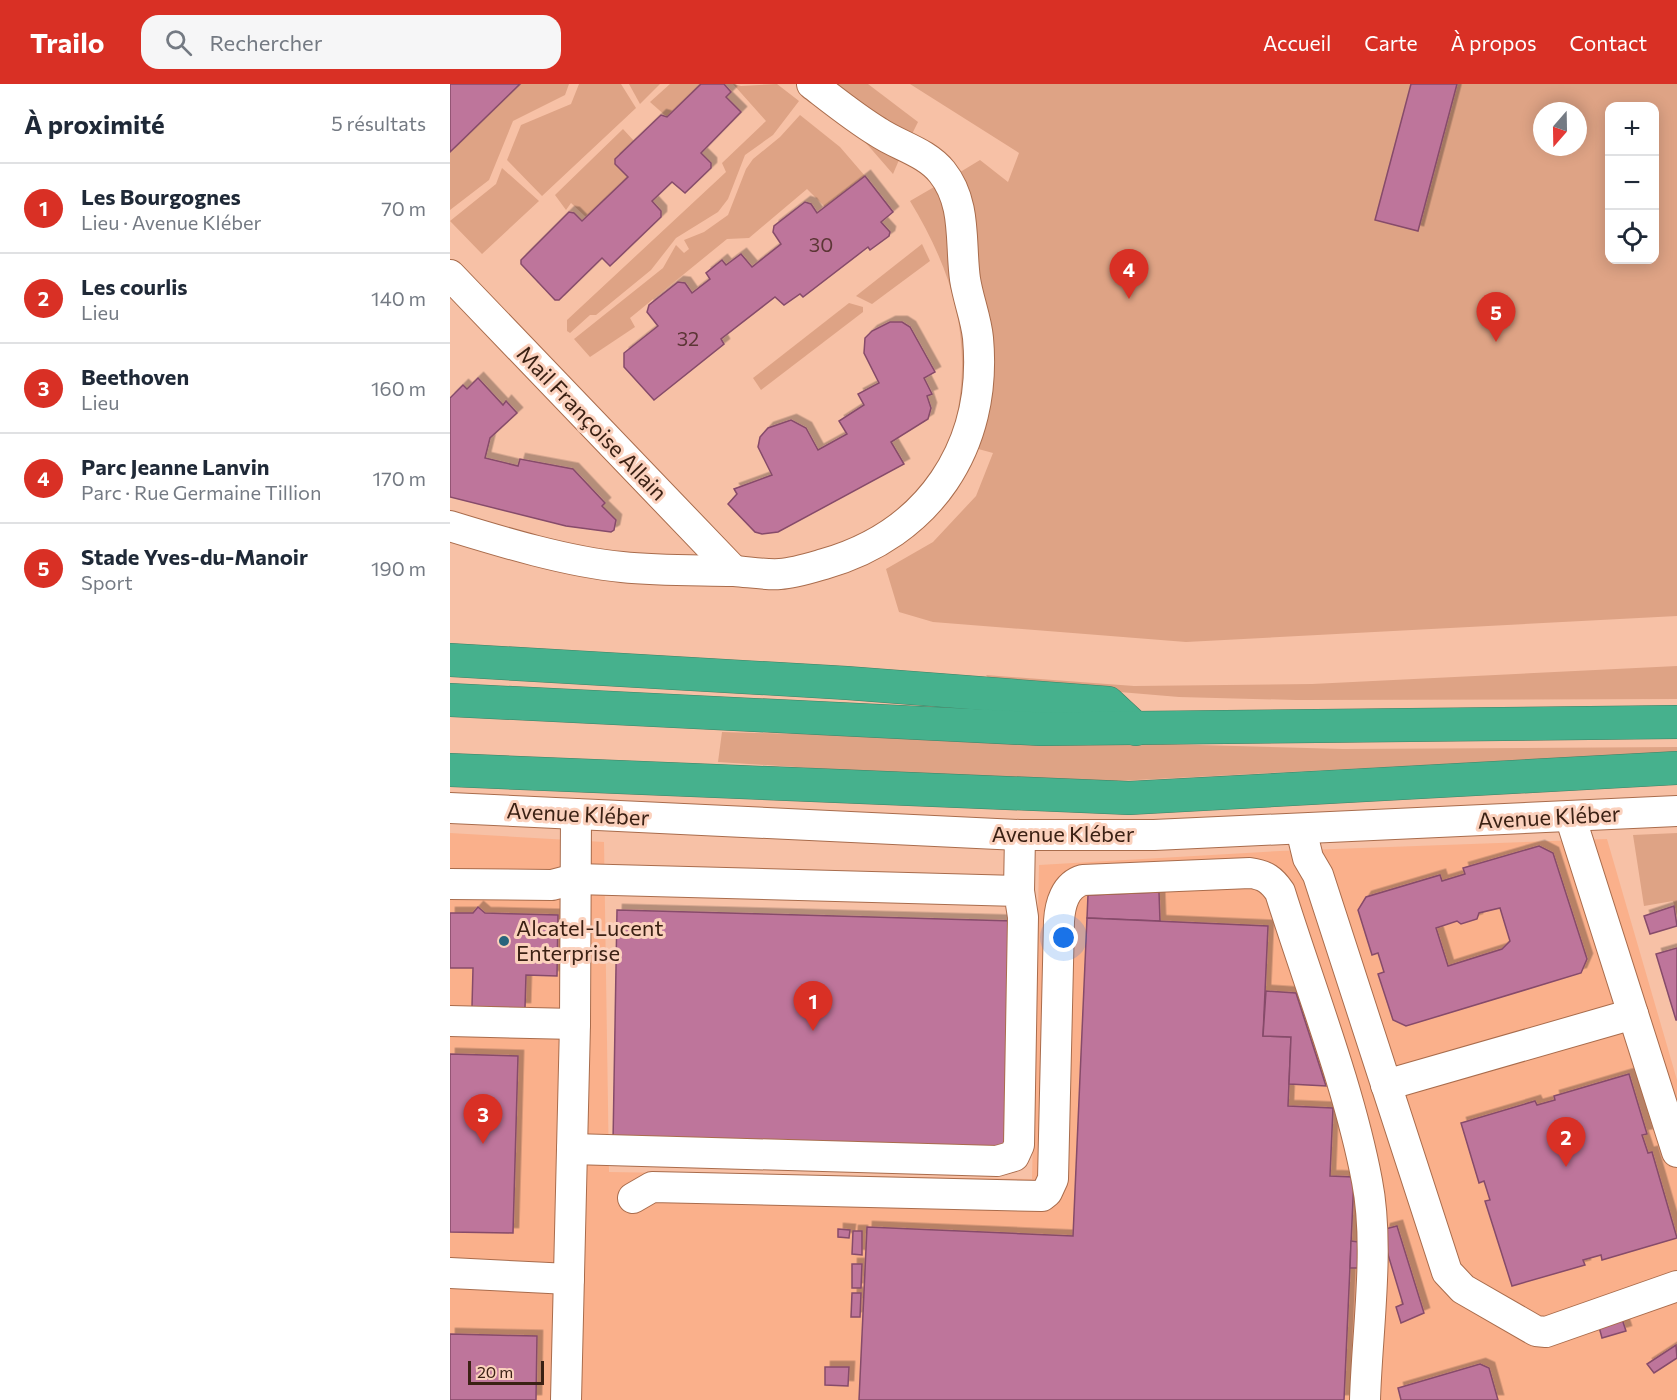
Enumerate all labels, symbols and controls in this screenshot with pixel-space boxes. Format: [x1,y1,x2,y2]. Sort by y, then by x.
search box [141,15,561,69]
text: Trailo [30,25,105,59]
icon: search [162,26,195,59]
text: Rechercher [210,29,323,56]
text: Accueil [1263,30,1331,55]
text: Carte [1364,30,1418,55]
text: À propos [1451,30,1536,55]
text: Contact [1569,30,1647,55]
north arrow [1533,102,1587,156]
map controls [1605,102,1659,264]
button: + [1605,102,1659,156]
text: À proximité [24,108,165,139]
text: 5 résultats [331,111,426,135]
button: − [1605,156,1659,210]
text: Les Bourgognes [81,183,241,210]
text: 1 [39,196,48,220]
text: 70 m [381,196,426,220]
text: Lieu · Avenue Kléber [81,210,262,234]
button: locate [1605,210,1659,264]
house number: 30 [809,232,833,256]
pin: 4 [1110,250,1148,299]
text: Les courlis [81,273,188,300]
text: 2 [38,286,49,310]
text: 140 m [371,286,426,310]
pin: 5 [1476,292,1516,342]
text: Lieu [81,300,119,324]
house number: 32 [677,326,699,350]
street label: Mail Françoise Allain [512,340,673,506]
text: Beethoven [81,363,189,390]
text: 3 [38,376,49,400]
text: 160 m [371,376,426,400]
text: Lieu [81,390,119,414]
text: Parc Jeanne Lanvin [81,453,270,480]
text: 4 [37,466,50,490]
text: 170 m [373,466,426,490]
text: Parc · Rue Germaine Tillion [81,480,322,504]
text: Stade Yves-du-Manoir [81,543,308,570]
text: 5 [38,556,49,580]
text: 190 m [371,556,426,580]
text: Sport [81,570,133,594]
street label: Avenue Kléber [506,796,650,831]
street label: Avenue Kléber [1477,799,1621,834]
street label: Avenue Kléber [992,820,1135,847]
place label: Alcatel-Lucent Enterprise [516,914,664,966]
your location [1049,923,1078,952]
marker: Alcatel-Lucent Enterprise [497,934,511,948]
pin: 1 [794,982,832,1031]
pin: 3 [464,1094,502,1144]
pin: 2 [1546,1118,1586,1167]
scale bar [468,1358,544,1386]
text: 20 m [477,1362,513,1381]

